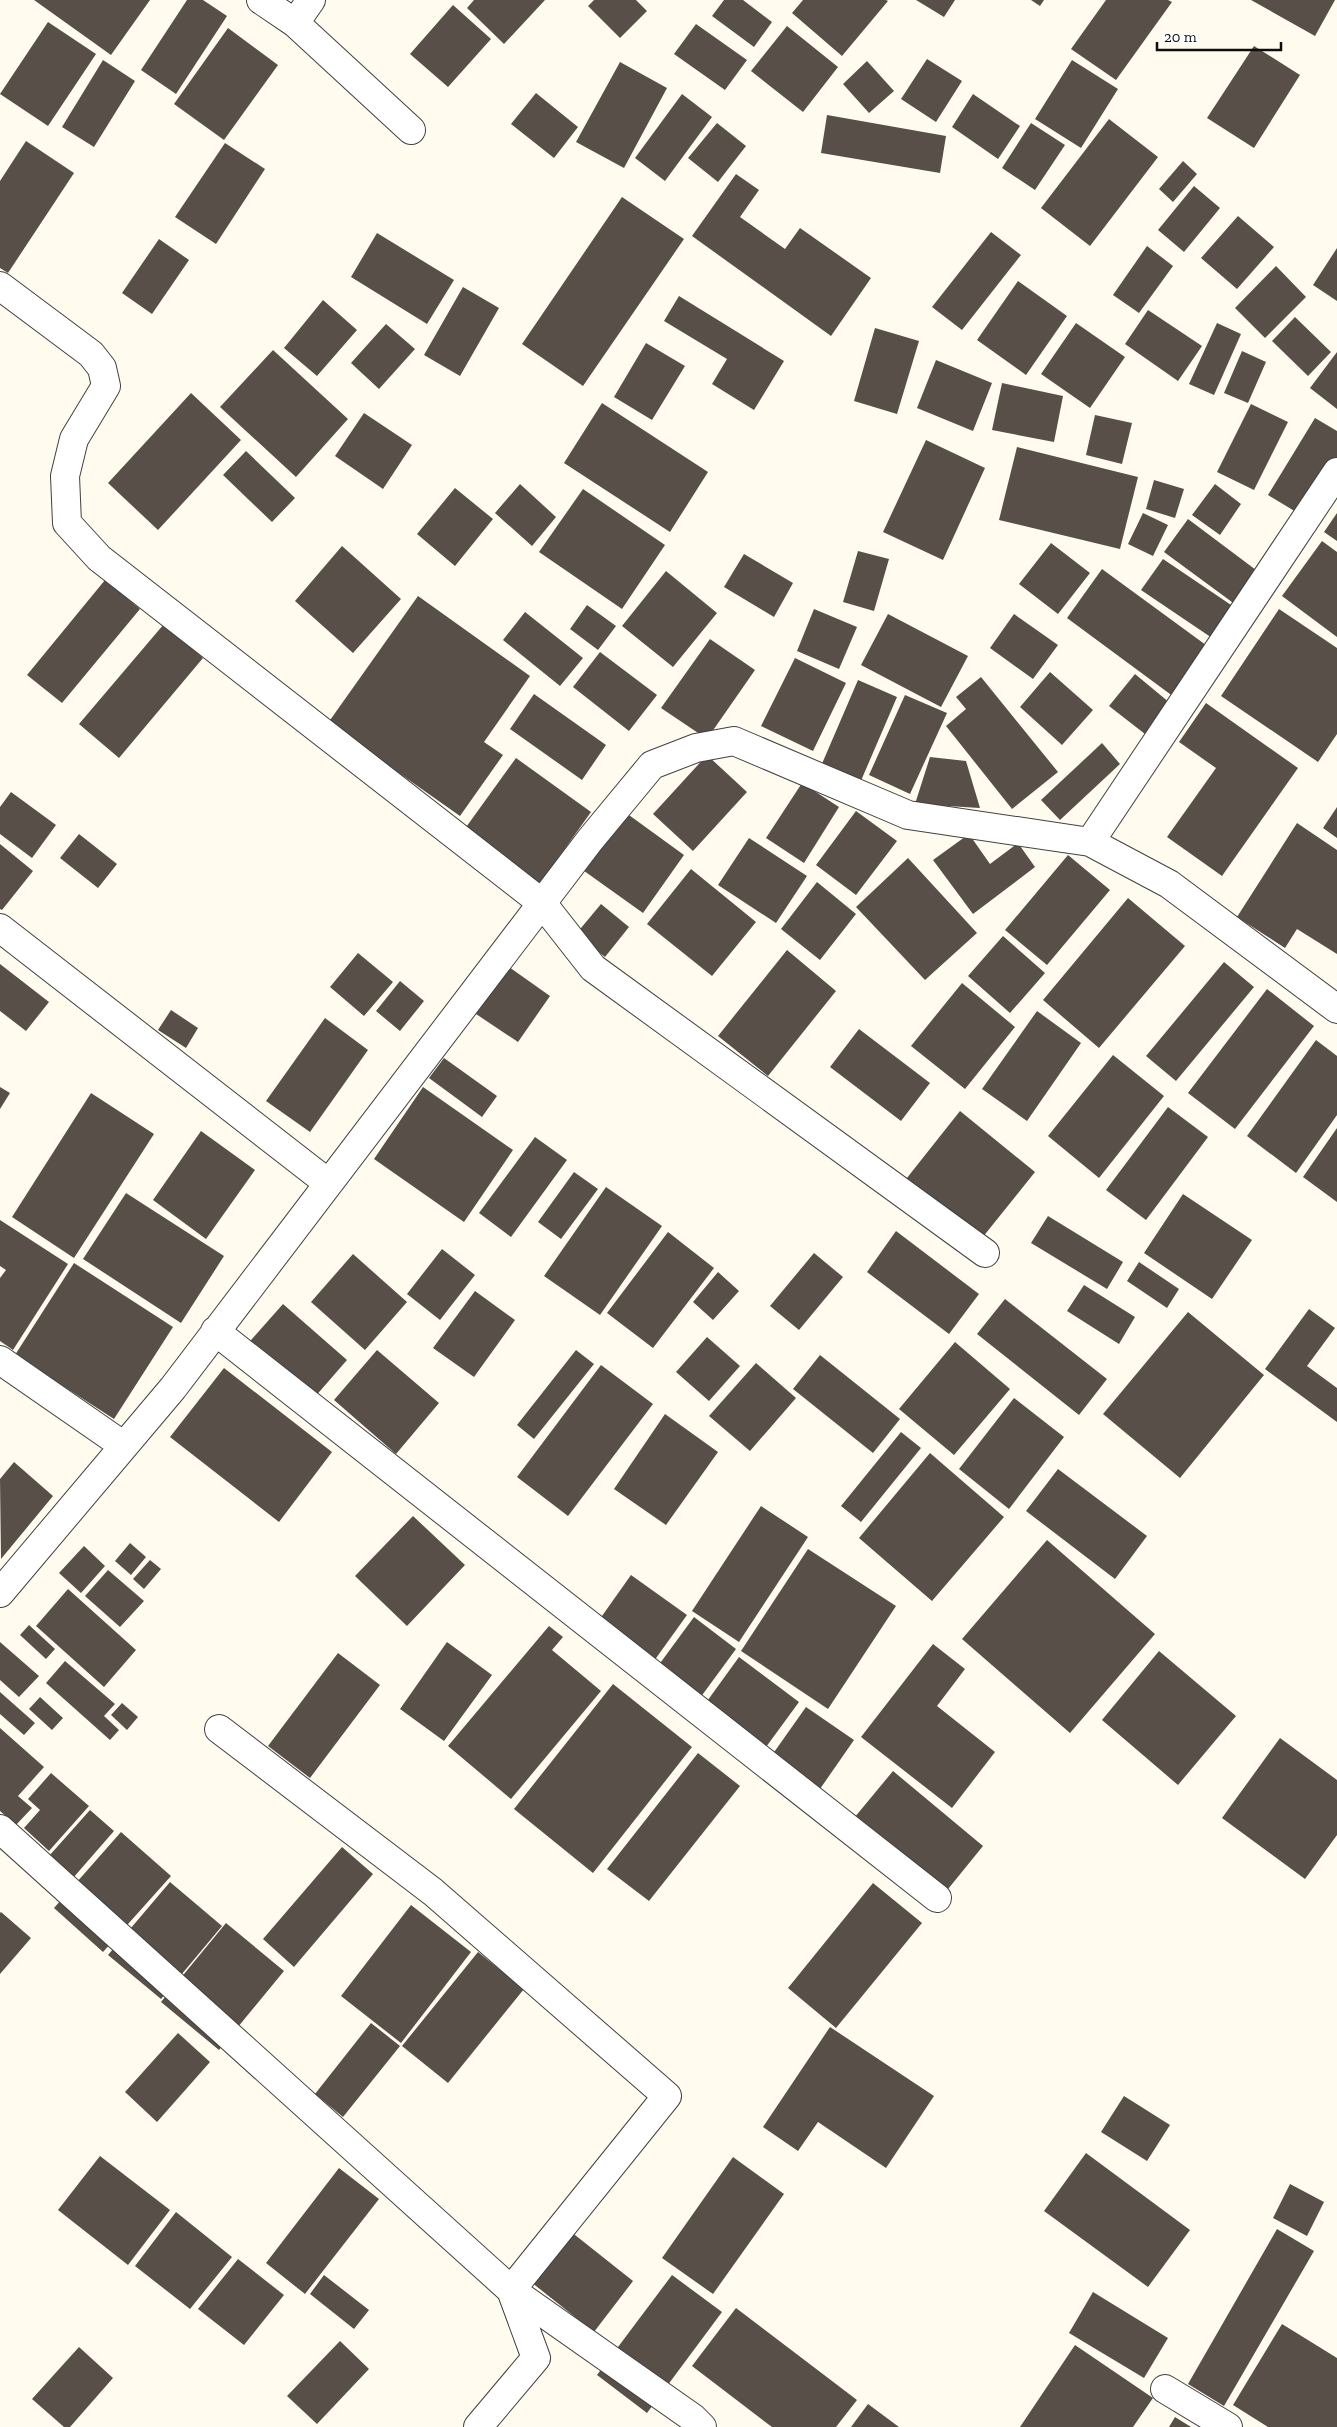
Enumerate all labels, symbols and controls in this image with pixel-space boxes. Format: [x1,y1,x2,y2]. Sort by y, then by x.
scale bar [1157,20,1281,52]
text: 20 m [1164,28,1197,46]

